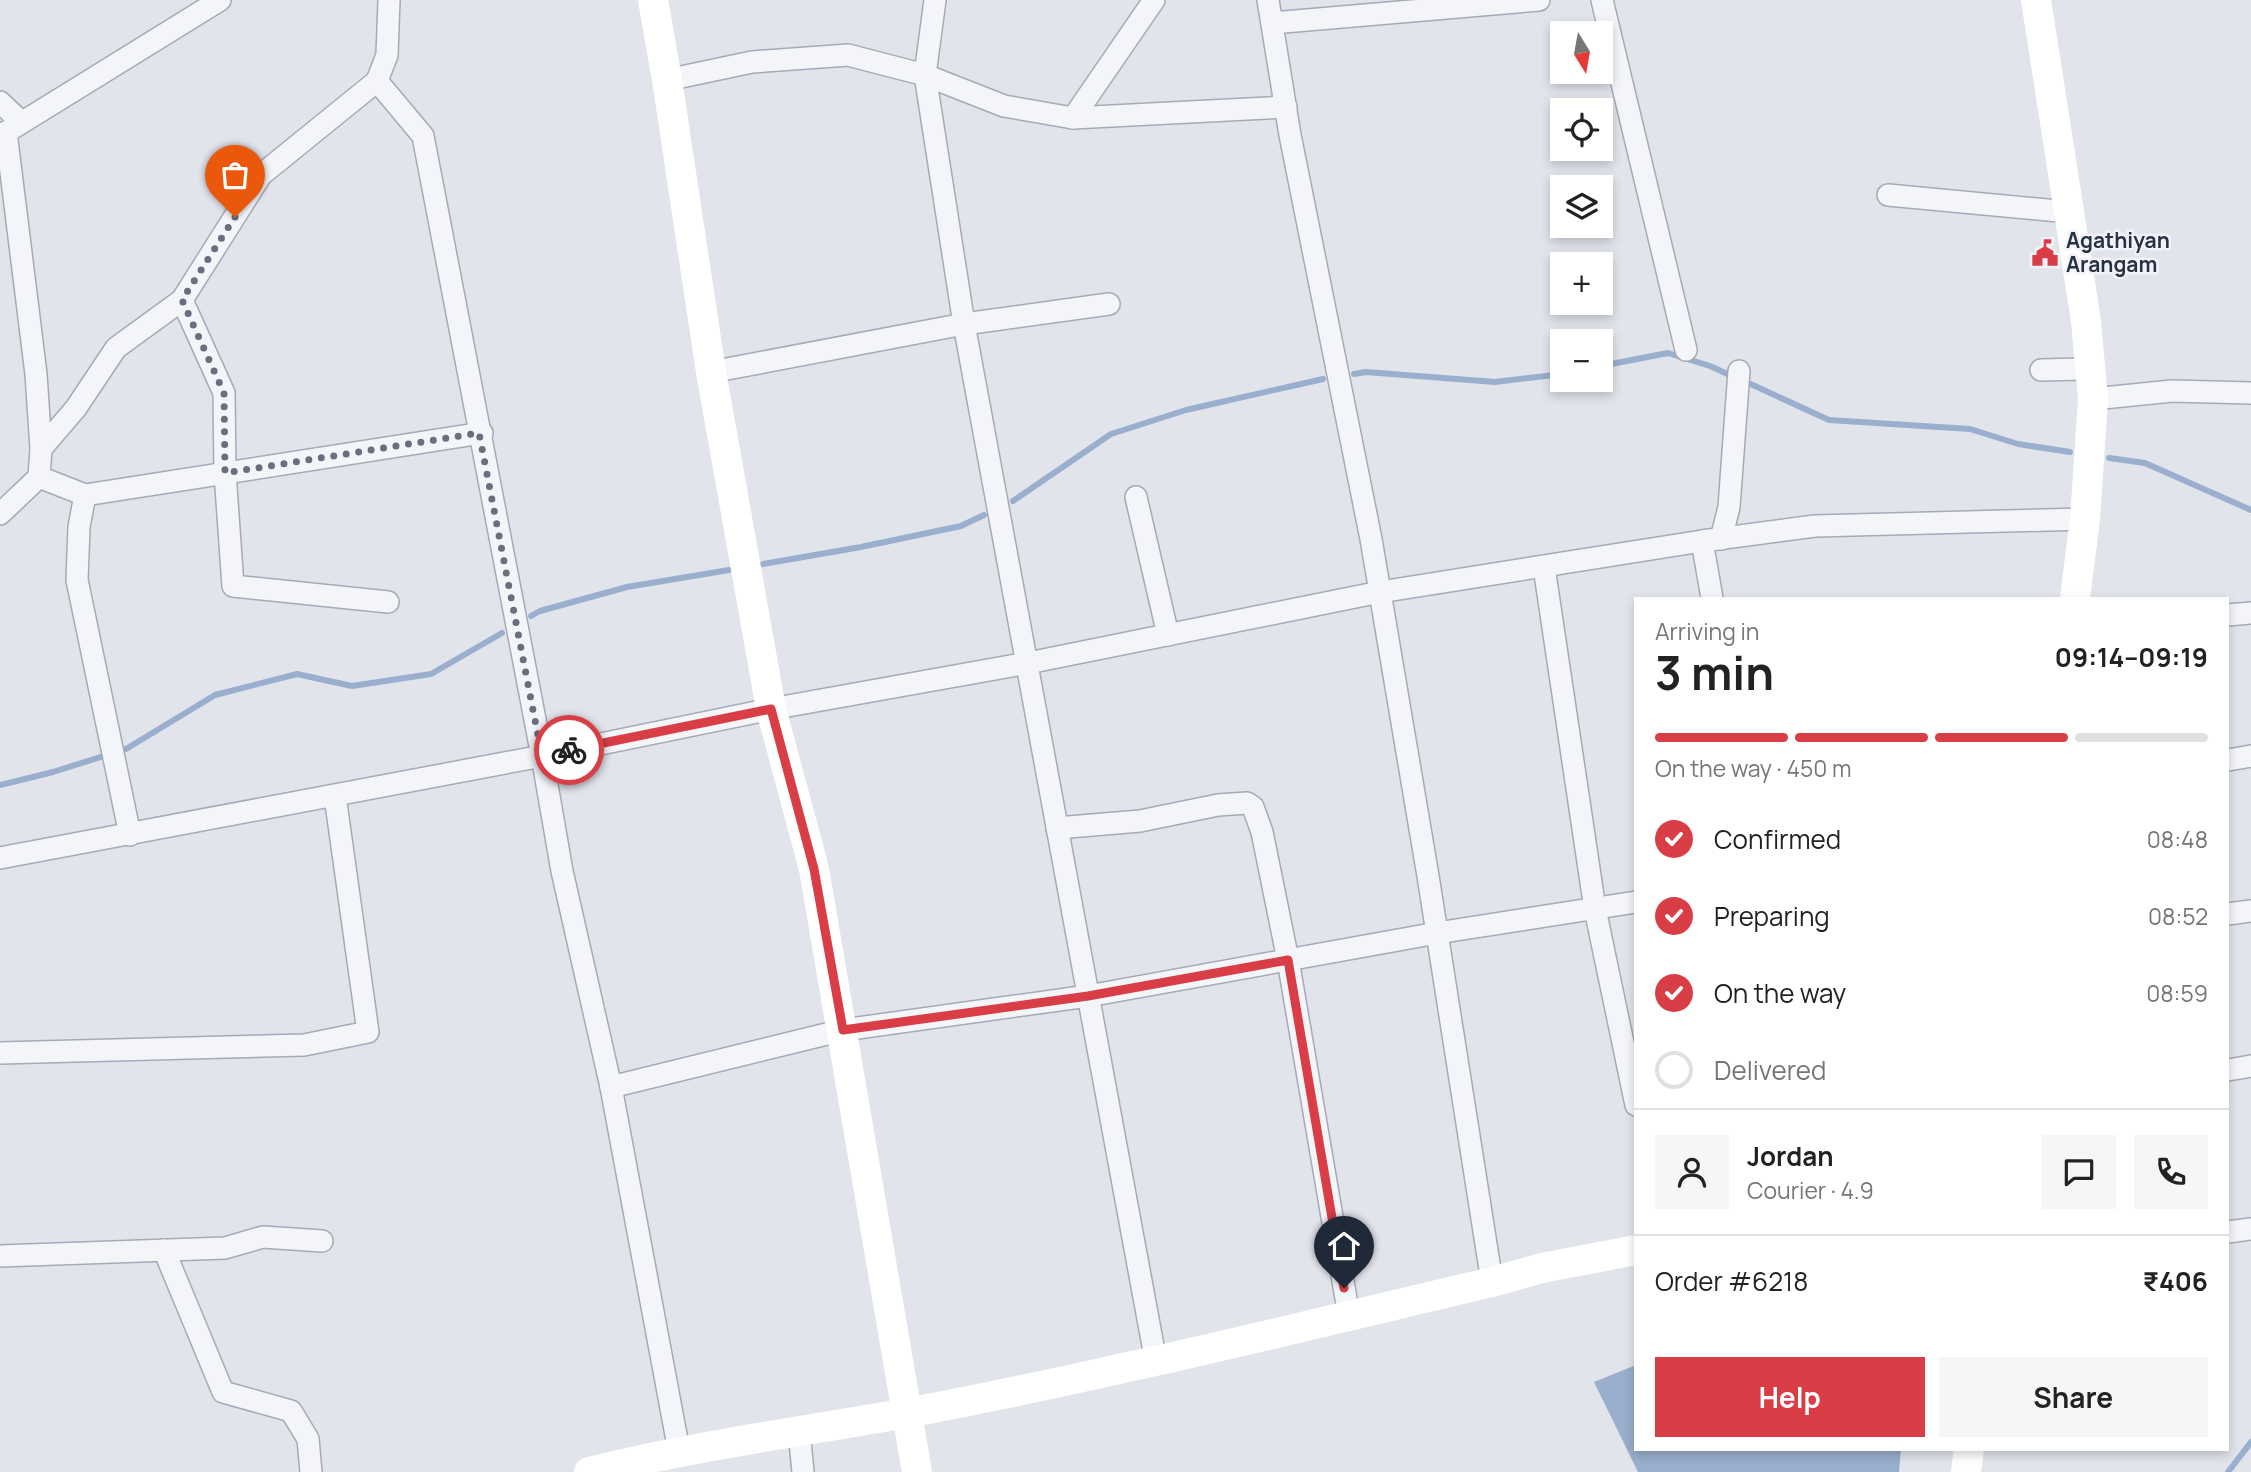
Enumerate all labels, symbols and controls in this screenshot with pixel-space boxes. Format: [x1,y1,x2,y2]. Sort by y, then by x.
north arrow [1550,21,1614,84]
map controls [1550,21,1613,392]
button: locate [1550,98,1613,161]
pin [205,145,265,217]
icon: bag [216,156,254,194]
button: layers [1550,175,1613,238]
place label: Agathiyan Arangam [2066,226,2170,278]
public building icon: Agathiyan Arangam [2030,238,2060,268]
button: + [1550,252,1613,315]
button: − [1550,329,1613,392]
text: Arriving in [1655,615,1760,647]
text: 09:14–09:19 [2055,639,2208,675]
text: 3 min [1655,641,1774,704]
courier [534,715,604,785]
icon: bike [550,731,588,769]
text: On the way · 450 m [1655,752,1851,784]
icon: check [1655,820,1693,858]
text: Confirmed [1714,821,1841,857]
text: 08:48 [2147,823,2208,855]
icon: check [1655,897,1693,935]
text: Preparing [1714,898,1830,934]
text: 08:52 [2148,900,2208,932]
icon: check [1655,974,1693,1012]
text: On the way [1714,975,1846,1011]
text: 08:59 [2146,977,2208,1009]
text: Delivered [1714,1052,1826,1088]
button: person [1655,1135,1729,1209]
button: chat [2042,1135,2116,1209]
button: phone [2134,1135,2208,1209]
text: Jordan [1747,1138,1833,1174]
text: Courier · 4.9 [1747,1174,1874,1206]
pin [1314,1216,1374,1288]
icon: home [1325,1227,1363,1265]
text: Order #6218 [1655,1263,1808,1299]
text: ₹406 [2143,1263,2208,1299]
button: Help [1655,1357,1925,1437]
button: Share [1939,1357,2208,1437]

